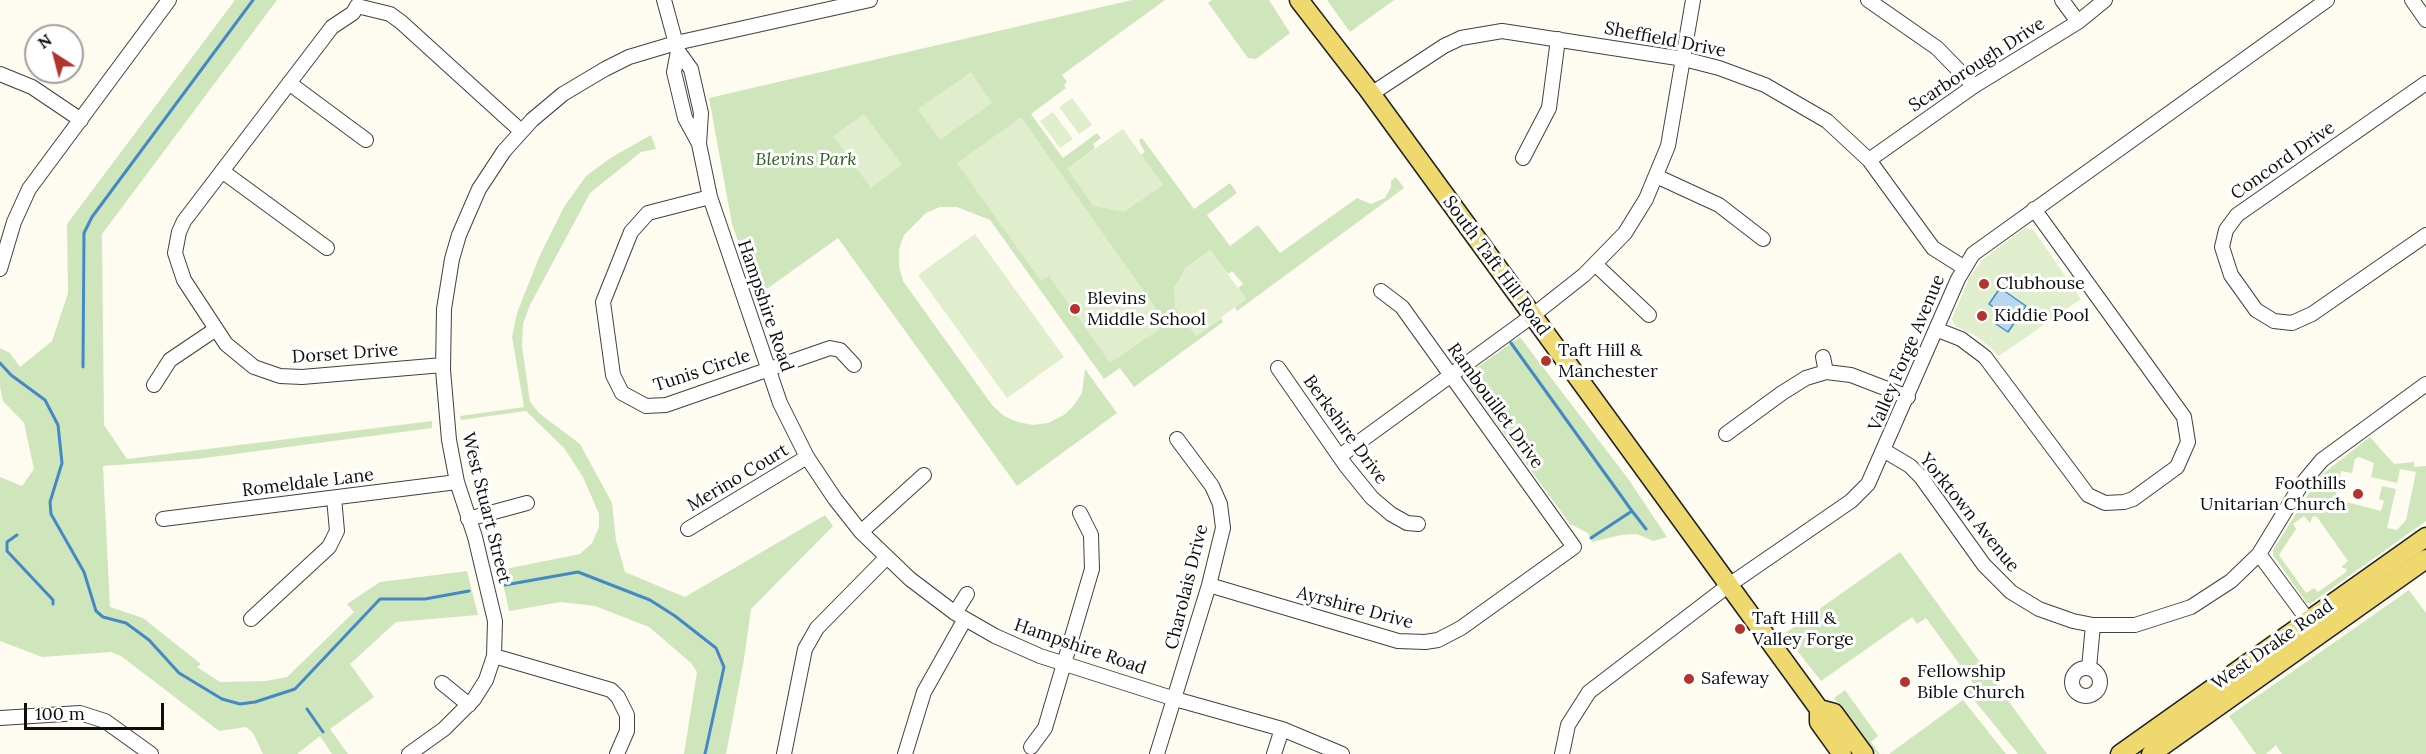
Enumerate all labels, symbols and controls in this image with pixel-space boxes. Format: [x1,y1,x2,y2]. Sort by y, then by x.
street label: Scarborough Drive [1905,13,2049,117]
street label: Sheffield Drive [1602,18,1728,62]
north arrow [24,24,84,84]
text: N [34,29,55,53]
street label: Concord Drive [2227,117,2339,205]
park label: Blevins Park [755,149,857,171]
street label: South Taft Hill Road [1438,192,1554,340]
street label: Hampshire Road [732,237,798,375]
street label: Valley Forge Avenue [1864,272,1950,434]
place label: Clubhouse [1996,273,2085,295]
marker: Clubhouse [1977,277,1991,291]
place label: Blevins Middle School [1087,288,1206,330]
marker: Blevins Middle School [1068,302,1082,316]
place label: Kiddie Pool [1994,305,2089,327]
marker: Kiddie Pool [1975,309,1989,323]
street label: Rambouillet Drive [1442,339,1548,473]
street label: Dorset Drive [291,340,399,368]
place label: Taft Hill & Manchester [1558,340,1658,382]
street label: Tunis Circle [651,345,753,397]
marker: Taft Hill & Manchester [1539,354,1553,368]
street label: Berkshire Drive [1298,371,1392,489]
street label: West Stuart Street [457,430,515,586]
street label: Merino Court [684,439,792,517]
street label: Yorktown Avenue [1914,449,2024,577]
street label: Romeldale Lane [241,464,375,502]
place label: Foothills Unitarian Church [2200,473,2346,516]
marker: Foothills Unitarian Church [2351,487,2365,501]
street label: Charolais Drive [1161,522,1213,652]
street label: Ayrshire Drive [1294,582,1416,634]
street label: West Drake Road [2208,595,2338,695]
place label: Taft Hill & Valley Forge [1752,608,1854,650]
street label: Hampshire Road [1011,614,1149,680]
marker: Taft Hill & Valley Forge [1733,622,1747,636]
place label: Fellowship Bible Church [1917,661,2025,704]
place label: Safeway [1701,668,1769,690]
marker: Safeway [1682,672,1696,686]
marker: Fellowship Bible Church [1898,675,1912,689]
scale bar [27,691,166,729]
text: 100 m [35,702,85,725]

